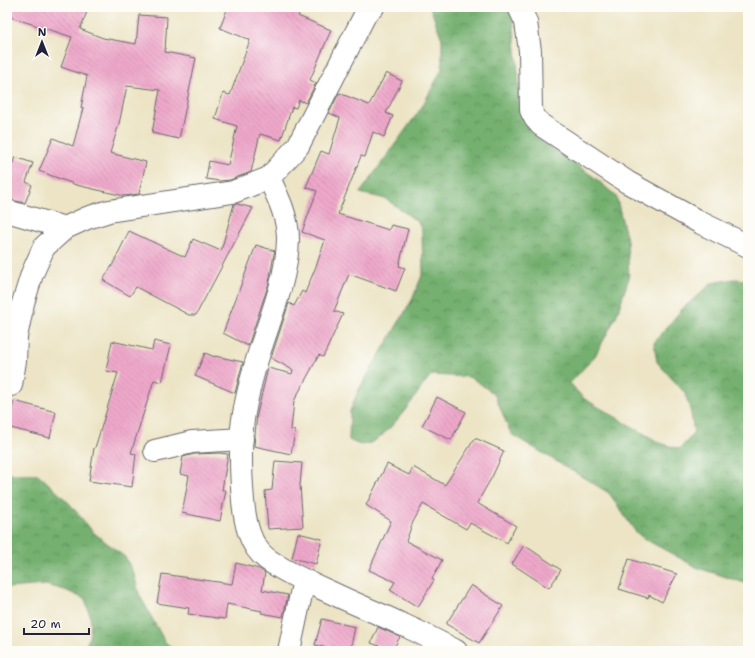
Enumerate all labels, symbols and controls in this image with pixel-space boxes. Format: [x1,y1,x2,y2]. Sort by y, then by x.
north arrow [22,22,62,62]
text: N [38,25,47,40]
scale bar [24,610,89,636]
text: 20 m [30,616,61,632]

